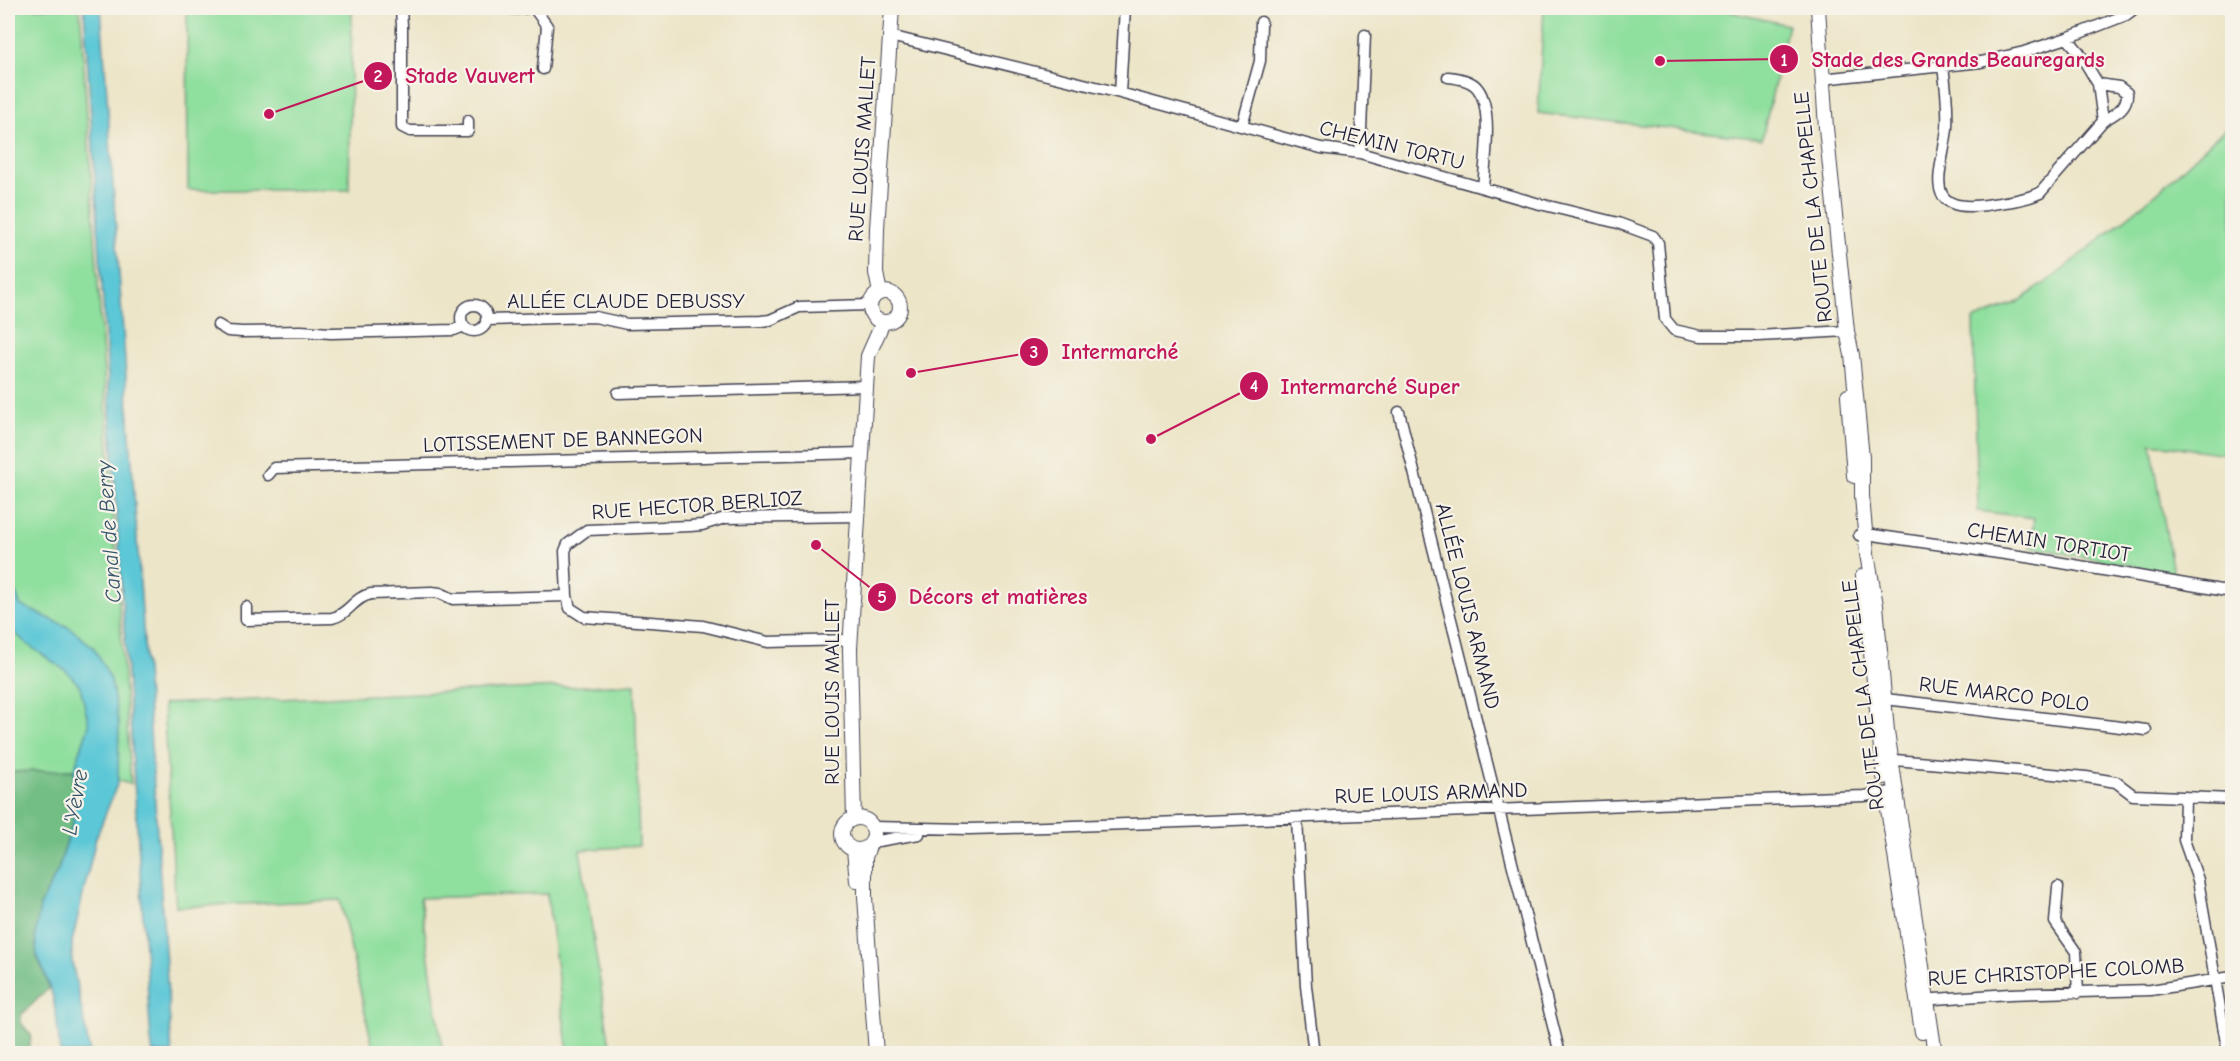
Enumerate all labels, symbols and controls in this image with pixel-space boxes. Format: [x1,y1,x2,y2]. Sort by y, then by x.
callout: Stade des Grands Beauregards [1769,39,2116,79]
text: Stade des Grands Beauregards [1811,47,2105,73]
text: 1 [1780,50,1788,71]
street label: RUE LOUIS MALLET [844,55,880,243]
callout: Stade Vauvert [363,56,547,96]
text: Stade Vauvert [405,63,535,89]
text: 2 [374,66,383,87]
street label: ROUTE DE LA CHAPELLE [1789,90,1837,324]
street label: CHEMIN TORTU [1317,115,1467,175]
street label: ALLÉE CLAUDE DEBUSSY [507,289,745,313]
callout: Intermarché [1019,332,1190,372]
text: Intermarché [1062,339,1179,365]
text: 3 [1030,342,1038,363]
callout: Intermarché Super [1239,366,1472,406]
text: Intermarché Super [1280,374,1460,400]
text: 4 [1250,376,1258,397]
street label: LOTISSEMENT DE BANNEGON [423,423,703,457]
water label: Canal de Berry [91,459,127,604]
street label: RUE HECTOR BERLIOZ [591,486,803,524]
street label: ALLÉE LOUIS ARMAND [1431,500,1505,712]
street label: CHEMIN TORTIOT [1966,517,2133,567]
callout: Décors et matières [867,577,1099,617]
street label: ROUTE DE LA CHAPELLE [1837,578,1889,812]
text: Décors et matières [909,584,1087,610]
text: 5 [877,587,887,608]
street label: RUE LOUIS MALLET [820,599,844,785]
street label: RUE MARCO POLO [1918,672,2090,716]
water label: L'Yèvre [56,767,94,837]
street label: RUE LOUIS ARMAND [1334,778,1528,808]
street label: RUE CHRISTOPHE COLOMB [1927,953,2185,991]

